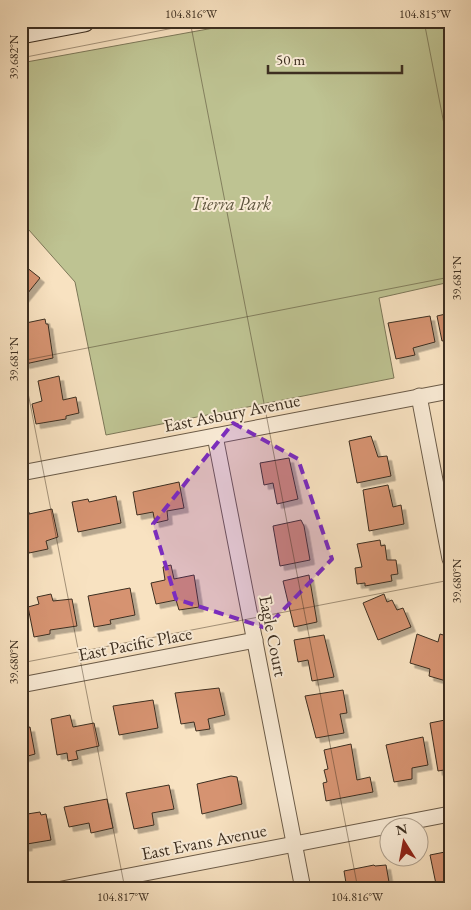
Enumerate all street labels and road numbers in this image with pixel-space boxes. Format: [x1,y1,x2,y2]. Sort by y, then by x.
street label: East Asbury Avenue [162,388,302,437]
street label: Eagle Court [254,593,293,679]
street label: East Pacific Place [76,621,194,666]
street label: East Evans Avenue [139,818,268,865]

